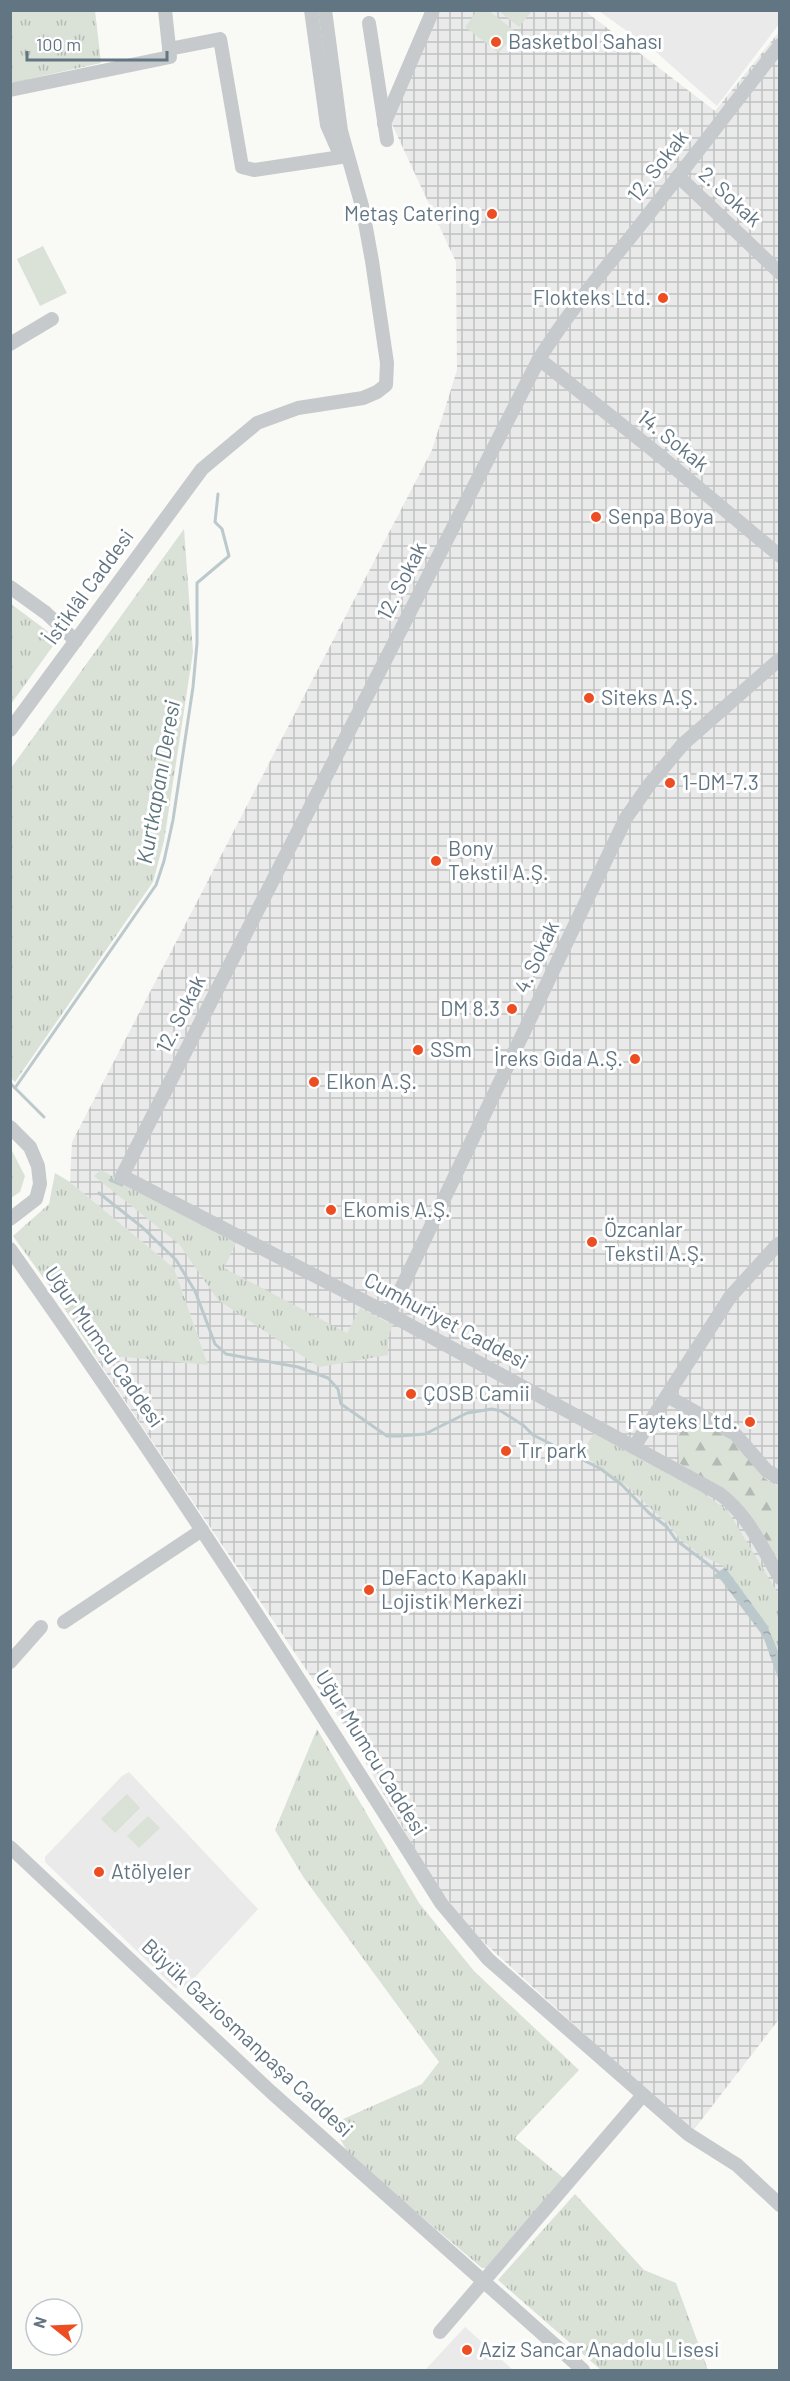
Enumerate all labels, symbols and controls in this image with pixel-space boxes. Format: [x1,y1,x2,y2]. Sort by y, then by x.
scale bar [27,24,166,62]
place label: Basketbol Sahası [508,28,662,53]
text: 100 m [36,33,81,55]
marker: Basketbol Sahası [489,35,503,49]
street label: 12. Sokak [621,124,693,206]
street label: 2. Sokak [694,161,768,231]
place label: Metaş Catering [344,200,480,225]
marker: Metaş Catering [485,207,499,221]
place label: Flokteks Ltd. [533,284,651,309]
marker: Flokteks Ltd. [656,291,670,305]
street label: 14. Sokak [633,404,715,476]
place label: Senpa Boya [608,503,714,528]
marker: Senpa Boya [589,510,603,524]
street label: İstiklâl Caddesi [38,524,138,649]
street label: 12. Sokak [370,537,431,623]
place label: Siteks A.Ş. [601,684,698,709]
marker: Siteks A.Ş. [582,691,596,705]
water label: Kurtkapanı Deresi [130,698,184,865]
place label: 1-DM-7.3 [682,769,759,794]
marker: 1-DM-7.3 [663,776,677,790]
place label: Bony Tekstil A.Ş. [448,835,549,884]
marker: Bony Tekstil A.Ş. [429,854,443,868]
street label: 4. Sokak [508,916,563,996]
street label: 12. Sokak [149,970,210,1056]
place label: DM 8.3 [440,995,500,1020]
marker: DM 8.3 [505,1002,519,1016]
place label: SSm [430,1036,472,1061]
marker: SSm [411,1043,425,1057]
place label: İreks Gıda A.Ş. [494,1045,623,1070]
marker: İreks Gıda A.Ş. [628,1052,642,1066]
place label: Elkon A.Ş. [326,1068,417,1093]
marker: Elkon A.Ş. [307,1075,321,1089]
place label: Ekomis A.Ş. [343,1196,451,1221]
marker: Ekomis A.Ş. [324,1203,338,1217]
place label: Özcanlar Tekstil A.Ş. [604,1216,705,1265]
marker: Özcanlar Tekstil A.Ş. [585,1235,599,1249]
street label: Uğur Mumcu Caddesi [40,1261,170,1431]
street label: Cumhuriyet Caddesi [361,1266,533,1373]
place label: ÇOSB Camii [423,1380,530,1405]
marker: ÇOSB Camii [404,1387,418,1401]
place label: Fayteks Ltd. [627,1408,738,1433]
marker: Fayteks Ltd. [743,1415,757,1429]
place label: Tır park [518,1437,587,1462]
marker: Tır park [499,1444,513,1458]
place label: DeFacto Kapaklı Lojistik Merkezi [381,1564,527,1613]
marker: DeFacto Kapaklı Lojistik Merkezi [362,1583,376,1597]
street label: Uğur Mumcu Caddesi [311,1665,433,1840]
place label: Atölyeler [111,1858,191,1883]
marker: Atölyeler [92,1865,106,1879]
street label: Büyük Gaziosmanpaşa Caddesi [137,1933,359,2141]
north arrow [24,2297,84,2357]
text: N [29,2314,50,2330]
place label: Aziz Sancar Anadolu Lisesi [479,2336,719,2361]
marker: Aziz Sancar Anadolu Lisesi [460,2343,474,2357]

